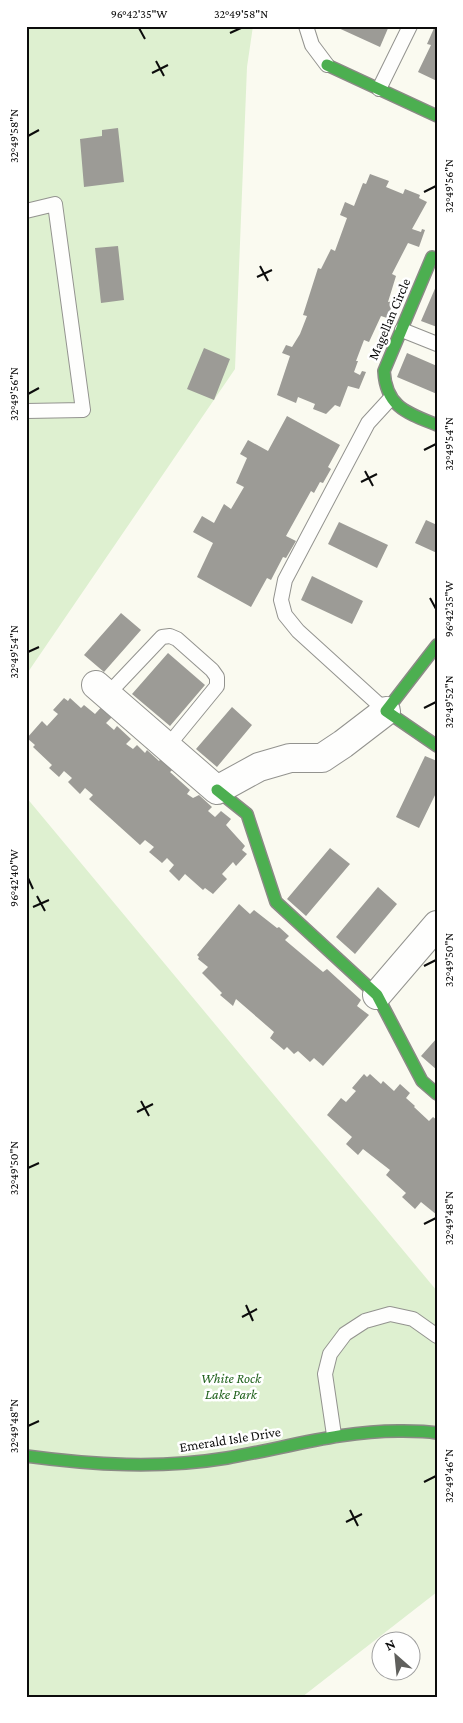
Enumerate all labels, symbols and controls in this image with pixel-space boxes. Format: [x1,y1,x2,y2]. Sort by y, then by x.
text: 96°42'35"W [111,7,167,21]
text: 32°49'58"N [214,7,268,21]
text: 32°49'58"N [7,109,21,163]
text: 32°49'56"N [442,159,456,213]
street label: Magellan Circle [365,276,413,362]
text: 32°49'56"N [7,367,21,421]
text: 32°49'54"N [442,417,456,471]
text: 96°42'35"W [442,581,456,637]
text: 32°49'54"N [7,625,21,679]
text: 32°49'52"N [442,675,456,729]
text: 96°42'40"W [7,849,21,907]
text: 32°49'50"N [442,933,456,987]
text: 32°49'50"N [7,1141,21,1195]
text: 32°49'48"N [442,1191,456,1245]
park label: White Rock Lake Park [201,1370,262,1402]
text: 32°49'48"N [7,1399,21,1453]
street label: Emerald Isle Drive [178,1423,282,1455]
text: 32°49'46"N [442,1449,456,1503]
north arrow [370,1630,420,1680]
text: N [382,1635,398,1654]

